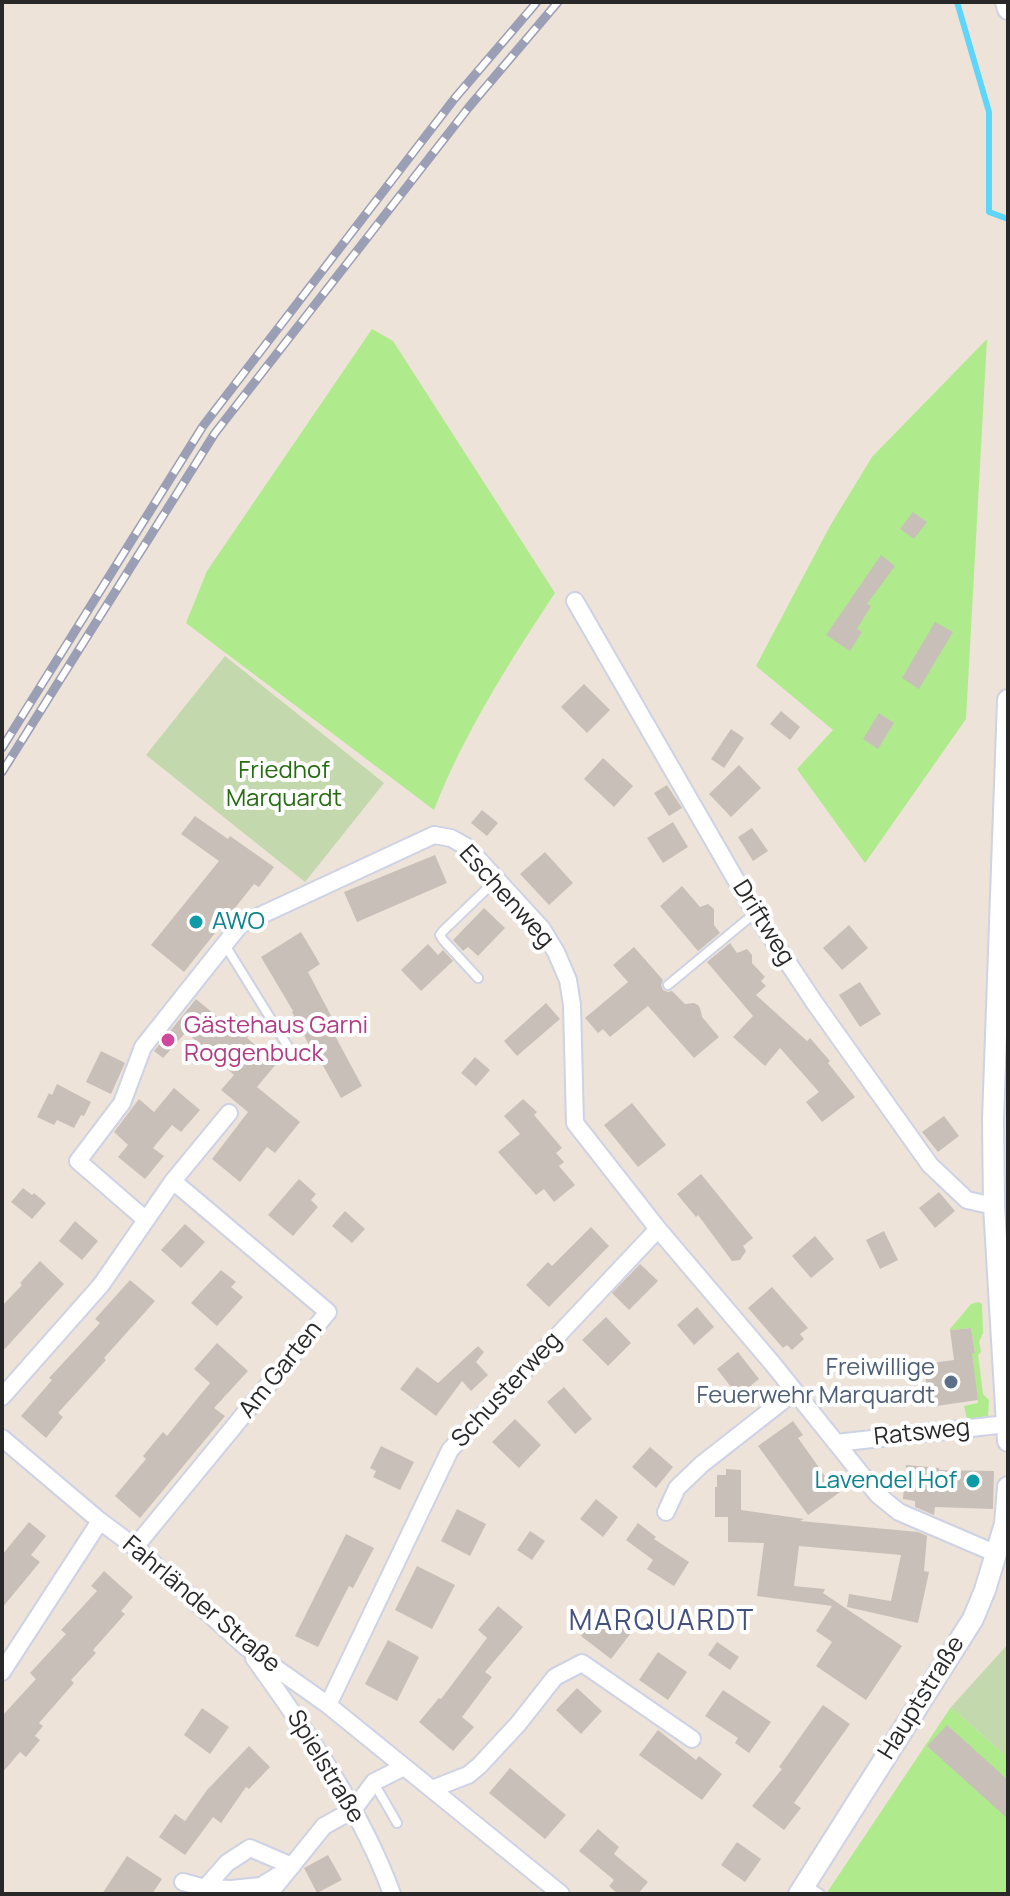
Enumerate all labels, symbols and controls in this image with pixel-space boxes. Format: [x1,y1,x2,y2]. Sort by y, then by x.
park label: Friedhof Marquardt [226,757,342,813]
street label: Eschenweg [453,840,559,954]
street label: Driftweg [726,875,800,971]
place label: AWO [212,908,265,936]
marker: AWO [187,913,205,931]
place label: Gästehaus Garni Roggenbuck [184,1012,368,1068]
marker: Gästehaus Garni Roggenbuck [159,1031,177,1049]
street label: Am Garten [233,1316,329,1424]
street label: Schusterweg [446,1326,568,1454]
place label: Freiwillige Feuerwehr Marquardt [696,1354,935,1410]
marker: Freiwillige Feuerwehr Marquardt [942,1373,960,1391]
street label: Ratsweg [873,1414,971,1452]
place label: Lavendel Hof [815,1467,957,1495]
marker: Lavendel Hof [964,1472,982,1490]
street label: Fahrländer Straße [116,1531,286,1679]
district label: MARQUARDT [569,1605,755,1639]
street label: Hauptstraße [873,1631,971,1765]
street label: Spielstraße [280,1705,370,1829]

